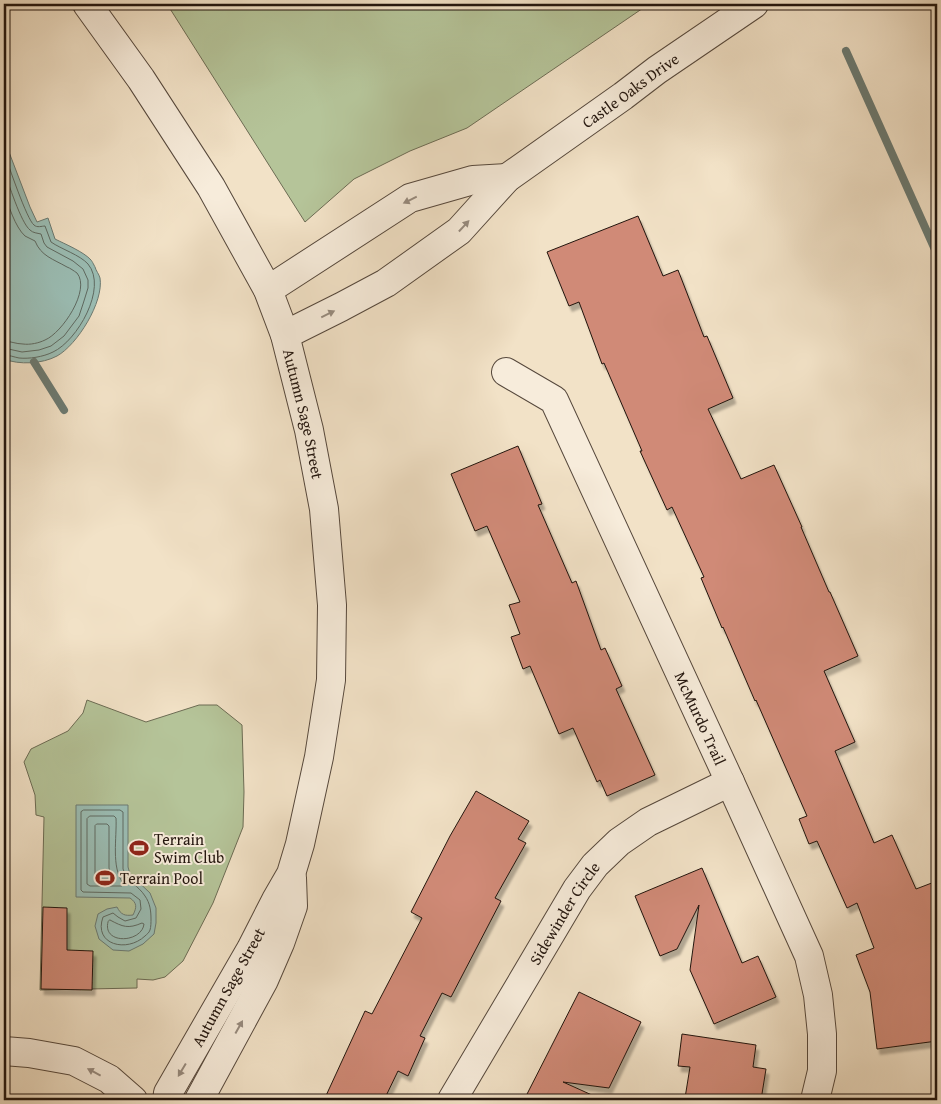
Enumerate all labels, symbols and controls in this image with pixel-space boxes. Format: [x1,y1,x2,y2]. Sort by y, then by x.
street label: Castle Oaks Drive [577,47,684,134]
one-way arrow [402,196,417,204]
one-way arrow [458,220,470,232]
one-way arrow [321,309,335,317]
street label: Autumn Sage Street [277,346,330,481]
street label: McMurdo Trail [669,668,733,769]
place label: Terrain Swim Club [154,827,224,869]
sports icon: Terrain Swim Club [128,837,150,859]
street label: Sidewinder Circle [523,856,606,969]
place label: Terrain Pool [120,866,203,890]
sports icon: Terrain Pool [94,867,116,889]
street label: Autumn Sage Street [185,923,271,1051]
one-way arrow [234,1020,243,1033]
one-way arrow [178,1062,186,1077]
one-way arrow [87,1068,102,1076]

